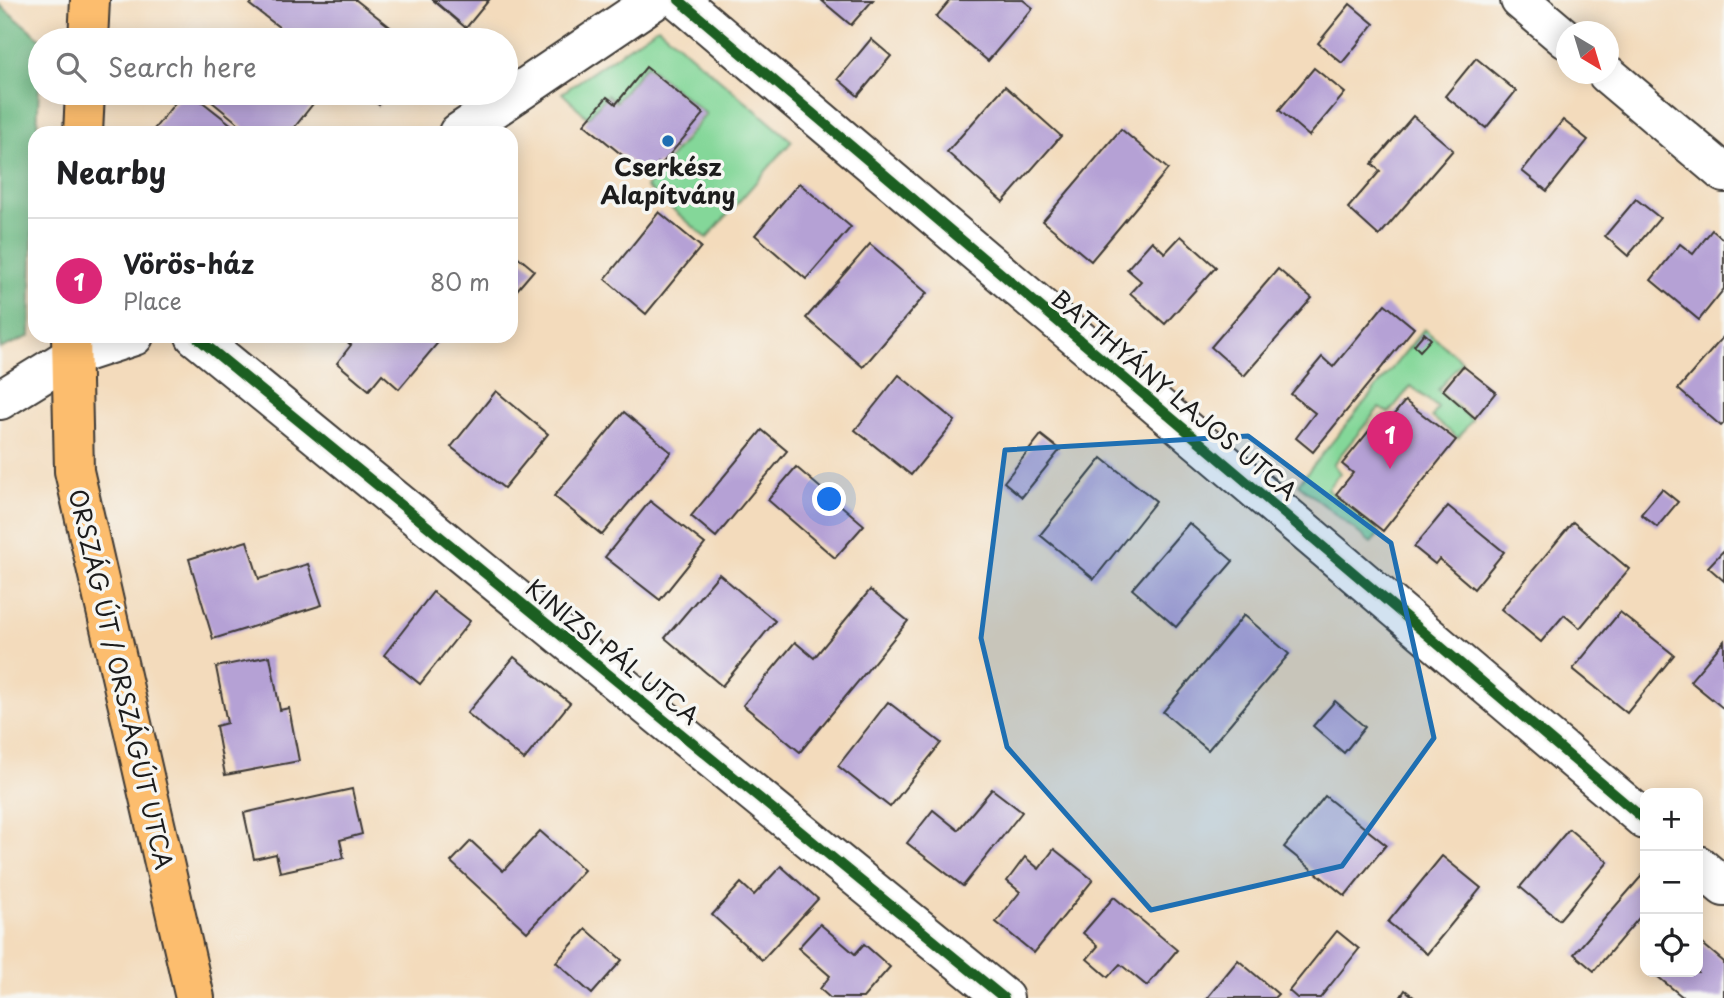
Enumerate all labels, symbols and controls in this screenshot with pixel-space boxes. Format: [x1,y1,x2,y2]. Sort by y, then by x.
north arrow [1556,21,1619,84]
search box [28,28,518,105]
text: Search here [108,47,257,86]
icon: search [52,48,90,86]
marker: Cserkész Alapítvány [660,133,676,149]
place label: Cserkész Alapítvány [600,148,736,212]
text: Nearby [56,149,166,194]
text: Vörös-ház [123,244,254,283]
text: 1 [74,264,85,299]
text: 80 m [430,264,490,299]
street label: BATTHYÁNY LAJOS UTCA [1044,280,1306,508]
text: Place [123,283,182,318]
pin: 1 [1367,411,1413,469]
your location [812,482,846,516]
street label: ORSZÁG ÚT / ORSZÁGÚT UTCA [61,485,183,873]
street label: KINIZSI PÁL UTCA [518,570,708,732]
map controls [1640,788,1703,977]
button: + [1640,788,1703,851]
button: − [1640,851,1703,914]
button: locate [1640,914,1703,977]

